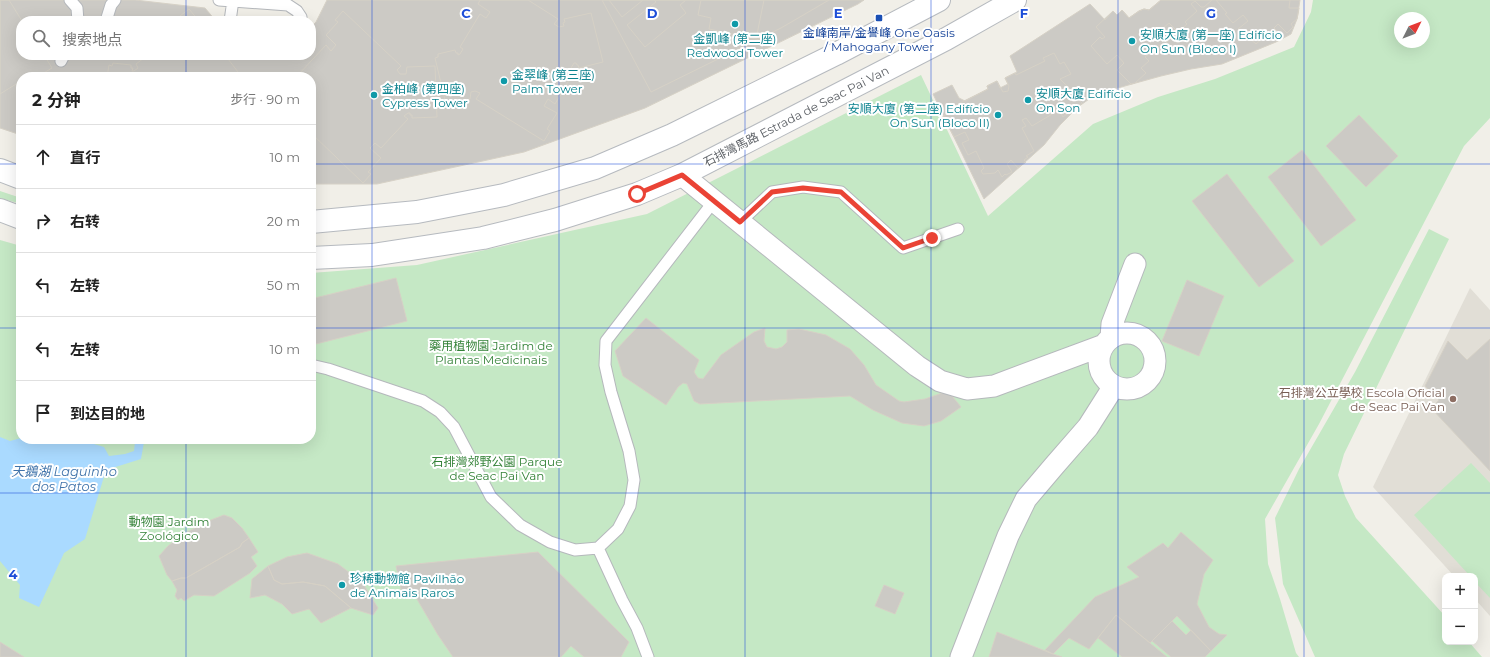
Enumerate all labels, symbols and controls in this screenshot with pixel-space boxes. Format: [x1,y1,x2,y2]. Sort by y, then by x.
text: C [461,5,471,21]
text: D [647,5,658,21]
text: E [834,5,843,21]
text: F [1020,5,1028,21]
text: G [1206,5,1216,21]
north arrow [1394,12,1430,48]
marker: 金峰南岸/金譽峰 One Oasis / Mahogany Tower [874,13,884,23]
search box [16,16,316,60]
marker: 金凱峰 (第二座) Redwood Tower [730,19,740,29]
place label: 金峰南岸/金譽峰 One Oasis / Mahogany Tower [803,25,955,54]
icon: search [30,27,52,49]
place label: 安順大廈 (第一座) Edifício On Sun (Bloco I) [1140,27,1282,56]
text: 搜索地点 [62,30,122,49]
place label: 金凱峰 (第二座) Redwood Tower [687,31,784,60]
marker: 安順大廈 (第一座) Edifício On Sun (Bloco I) [1127,36,1137,46]
street label: 石排灣馬路 Estrada de Seac Pai Van [701,62,891,170]
place label: 金翠峰 (第三座) Palm Tower [512,67,595,96]
marker: 金翠峰 (第三座) Palm Tower [499,76,509,86]
place label: 金柏峰 (第四座) Cypress Tower [382,81,468,110]
place label: 安順大廈 Edifício On Son [1036,86,1131,115]
text: 2 分钟 [32,90,81,110]
marker: 金柏峰 (第四座) Cypress Tower [369,90,379,100]
text: 步行 · 90 m [230,91,300,107]
marker: 安順大廈 Edifício On Son [1023,95,1033,105]
place label: 安順大廈 (第二座) Edifício On Sun (Bloco II) [848,101,990,130]
marker: 安順大廈 (第二座) Edifício On Sun (Bloco II) [993,110,1003,120]
icon: ahead [32,146,54,168]
text: 直行 [70,148,100,167]
text: 10 m [270,149,300,165]
route start [628,185,646,203]
icon: right [32,210,54,232]
text: 右转 [70,212,100,231]
text: 20 m [267,213,300,229]
route end [923,229,941,247]
icon: left [32,274,54,296]
text: 左转 [70,276,100,295]
text: 50 m [267,277,300,293]
icon: left [32,338,54,360]
park label: 藥用植物園 Jardim de Plantas Medicinais [429,338,553,367]
text: 左转 [70,340,100,359]
text: 10 m [270,341,300,357]
place label: 石排灣公立學校 Escola Oficial de Seac Pai Van [1279,385,1445,414]
marker: 石排灣公立學校 Escola Oficial de Seac Pai Van [1448,394,1458,404]
icon: arrive [32,402,54,424]
text: 到达目的地 [70,404,145,423]
park label: 石排灣郊野公園 Parque de Seac Pai Van [432,454,562,483]
water label: 天鵝湖 Laguinho dos Patos [11,463,117,494]
park label: 動物園 Jardim Zoológico [129,514,210,543]
text: 4 [9,566,18,582]
place label: 珍稀動物館 Pavilhão de Animais Raros [350,571,464,600]
map controls [1442,573,1478,645]
button: + [1442,573,1478,609]
marker: 珍稀動物館 Pavilhão de Animais Raros [337,580,347,590]
button: − [1442,609,1478,645]

